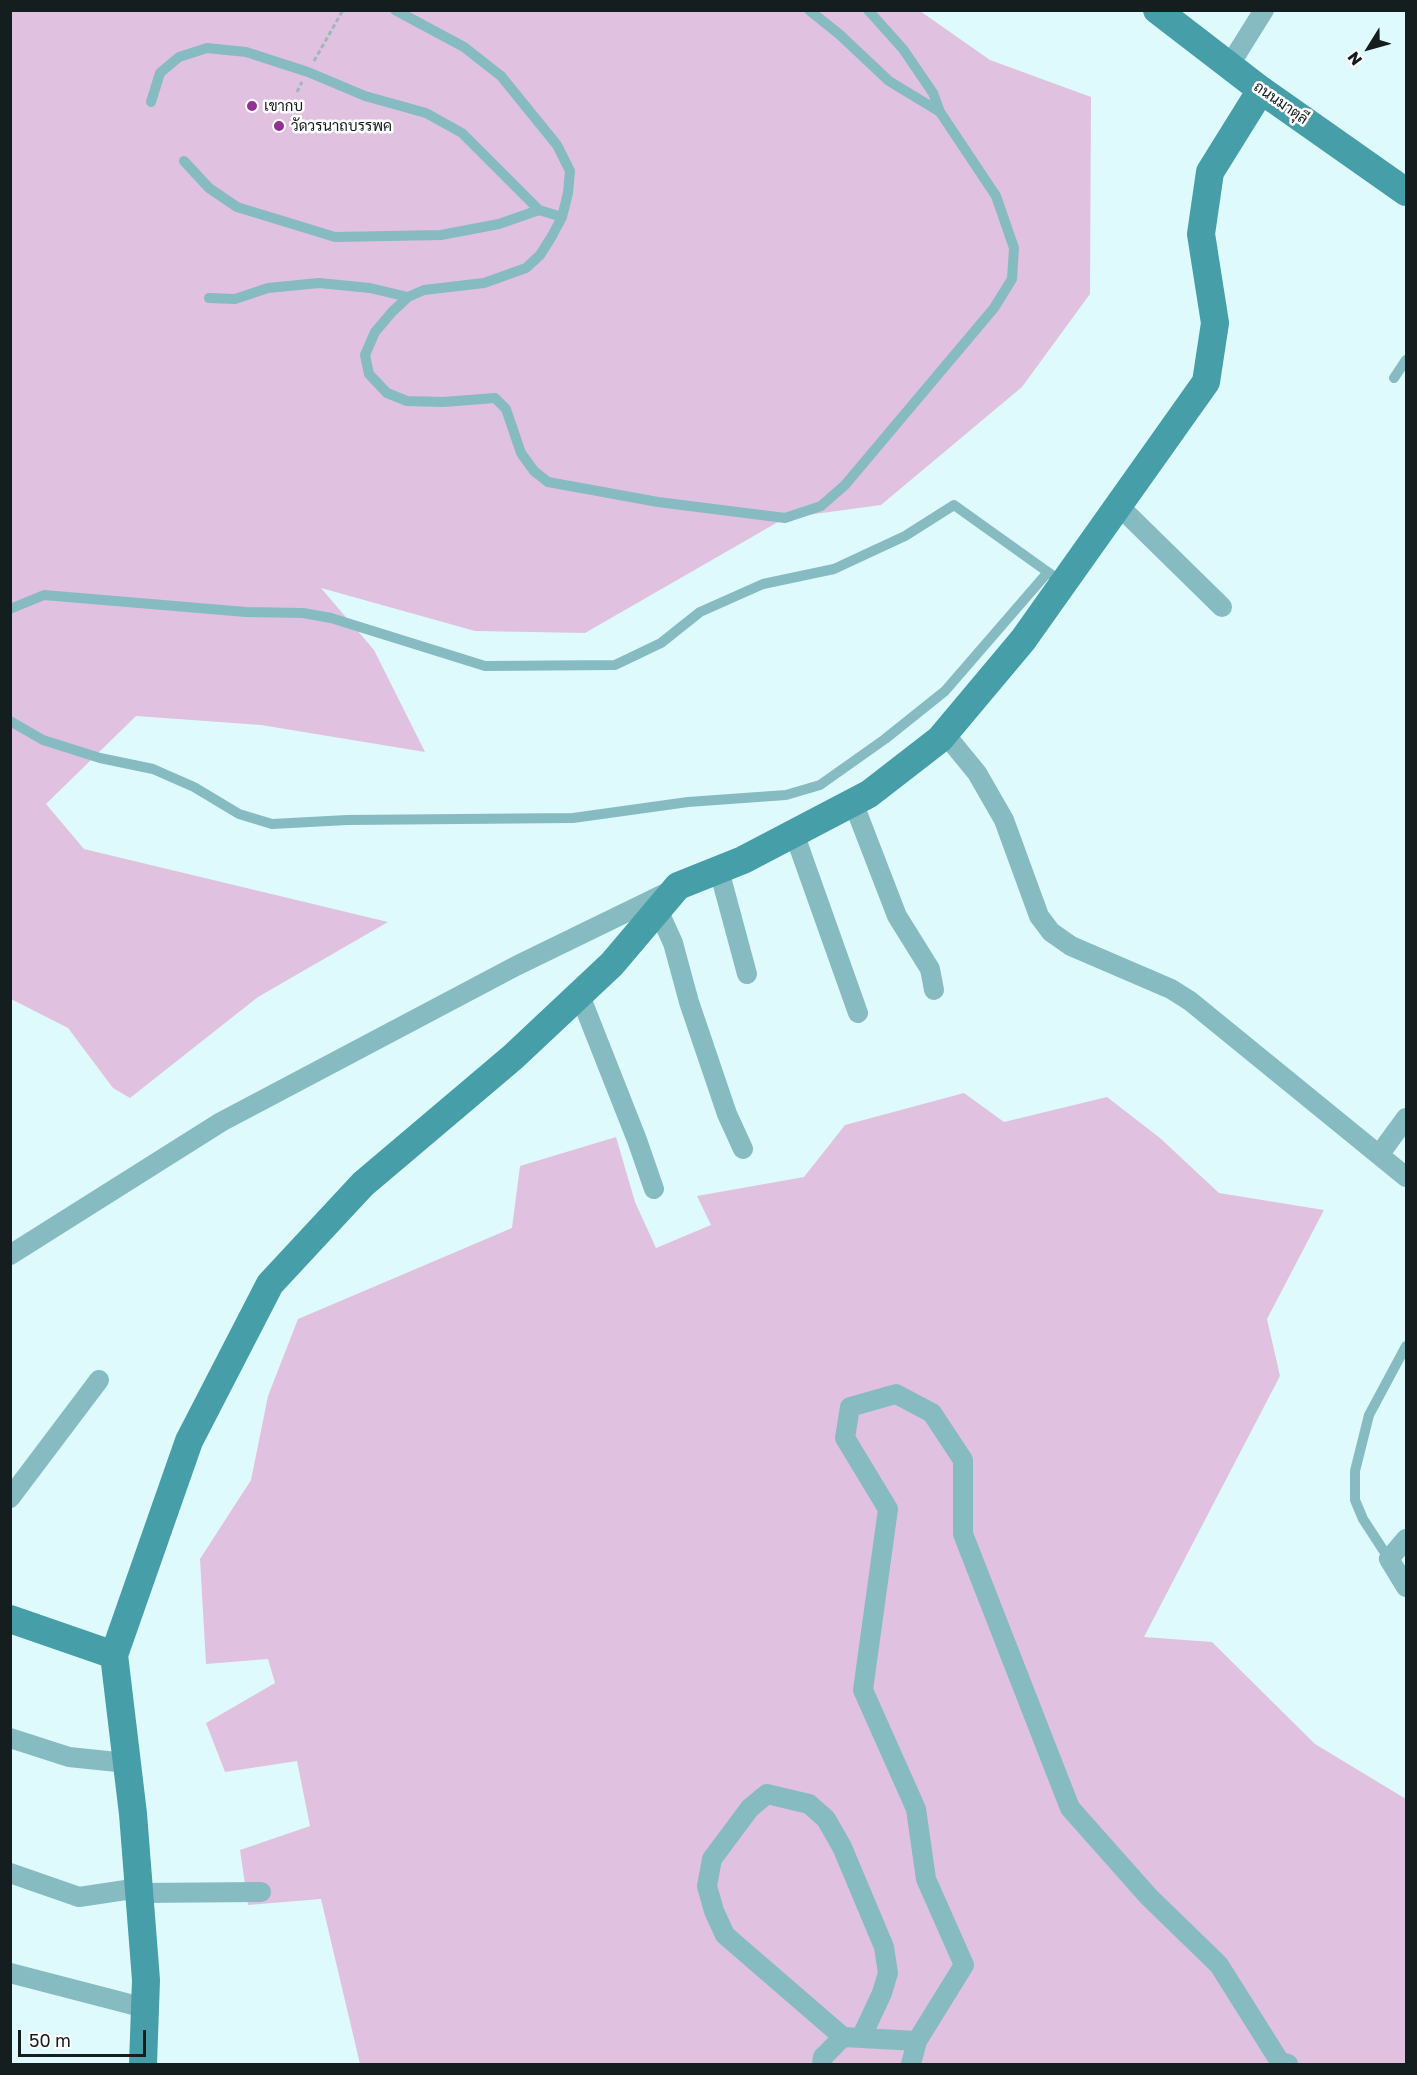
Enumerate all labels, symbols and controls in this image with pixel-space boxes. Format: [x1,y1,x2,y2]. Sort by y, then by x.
north arrow [1339,18,1399,78]
text: N [1343,48,1366,70]
street label: ถนนมาตุลี [1250,78,1312,128]
place label: เขากบ [264,97,303,115]
marker: เขากบ [245,99,259,113]
place label: วัดวรนาถบรรพค [291,117,392,135]
marker: วัดวรนาถบรรพค [272,119,286,133]
scale bar [21,2018,148,2056]
text: 50 m [29,2029,71,2051]

